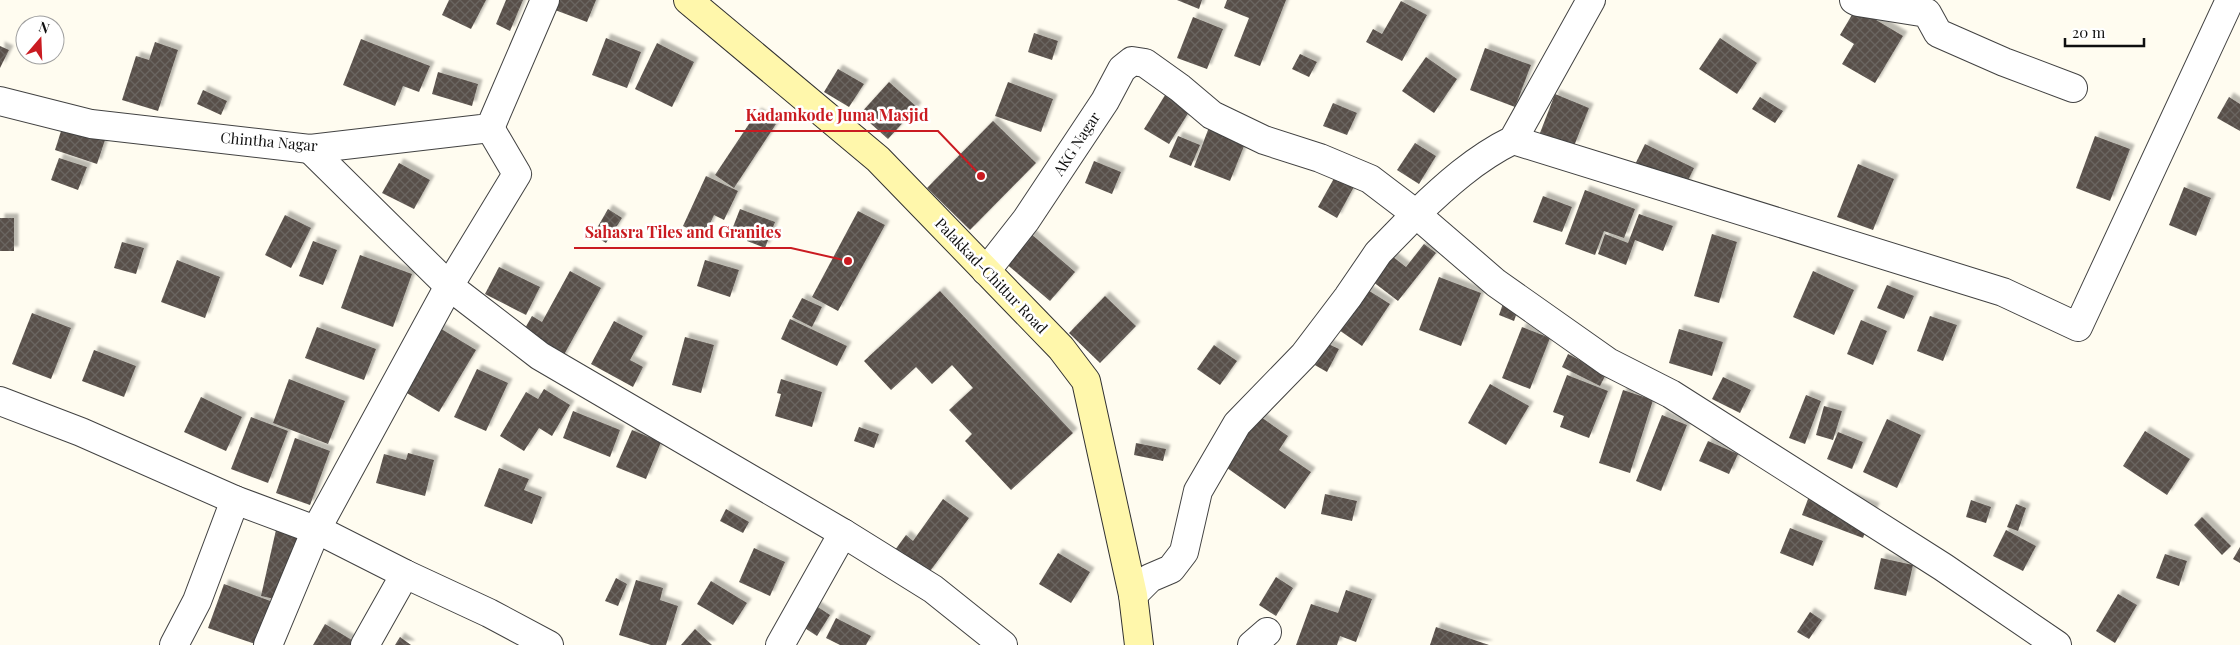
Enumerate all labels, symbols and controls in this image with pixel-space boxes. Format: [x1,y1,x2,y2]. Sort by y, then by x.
north arrow [15,15,65,65]
scale bar [2065,15,2144,47]
text: N [37,17,52,38]
text: 20 m [2072,22,2106,42]
callout: Kadamkode Juma Masjid [735,100,938,131]
text: Kadamkode Juma Masjid [746,104,929,125]
street label: AKG Nagar [1048,107,1104,180]
street label: Chintha Nagar [220,127,319,155]
street label: Palakkad-Chittur Road [931,213,1053,338]
callout: Sahasra Tiles and Granites [574,217,791,248]
text: Sahasra Tiles and Granites [585,221,781,242]

